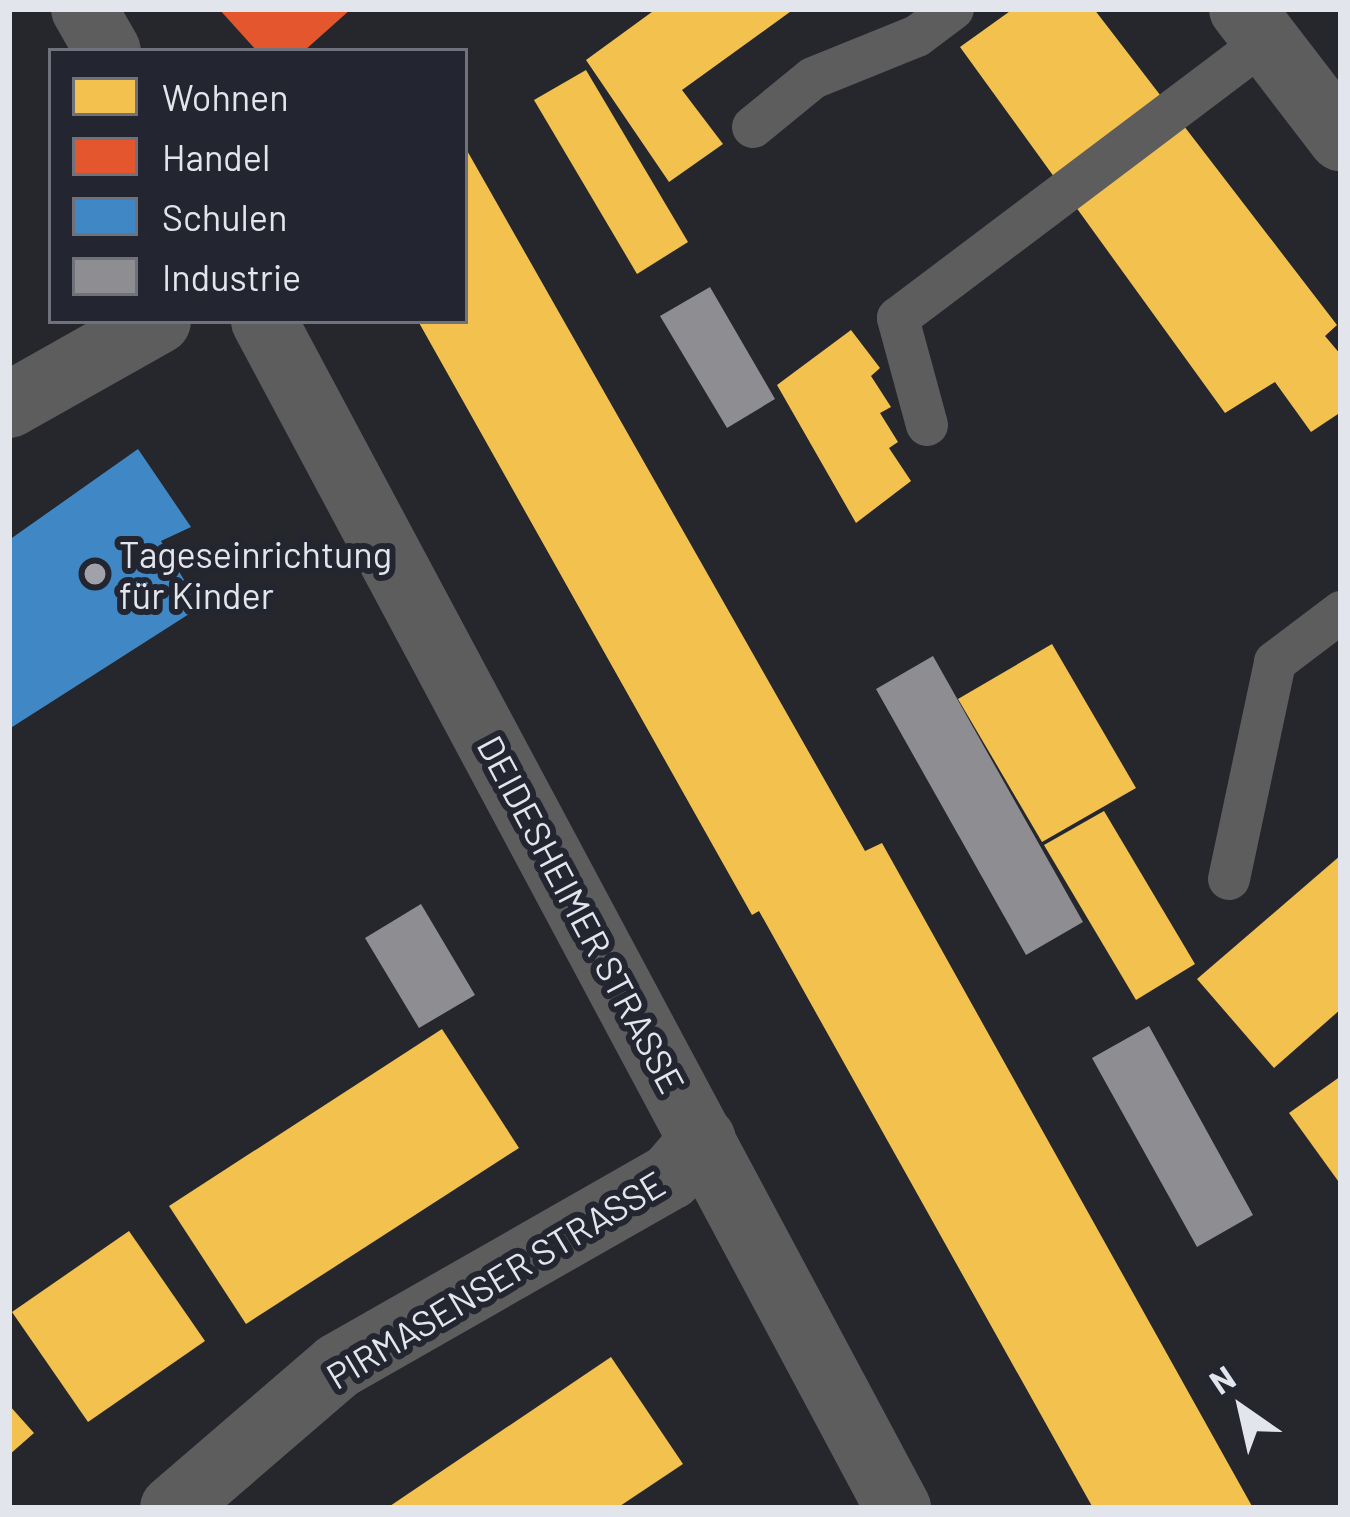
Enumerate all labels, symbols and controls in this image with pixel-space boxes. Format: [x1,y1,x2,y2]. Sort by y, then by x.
legend [48,48,468,324]
text: Wohnen [162,75,289,118]
text: Handel [162,135,270,178]
text: Schulen [162,195,287,238]
text: Industrie [162,255,301,298]
place label: Tageseinrichtung für Kinder [119,531,392,616]
marker: Tageseinrichtung für Kinder [82,561,108,587]
street label: DEIDESHEIMER STRASSE [469,728,695,1100]
street label: PIRMASENSER STRASSE [318,1161,672,1397]
north arrow [1182,1349,1302,1469]
text: N [1202,1356,1242,1402]

